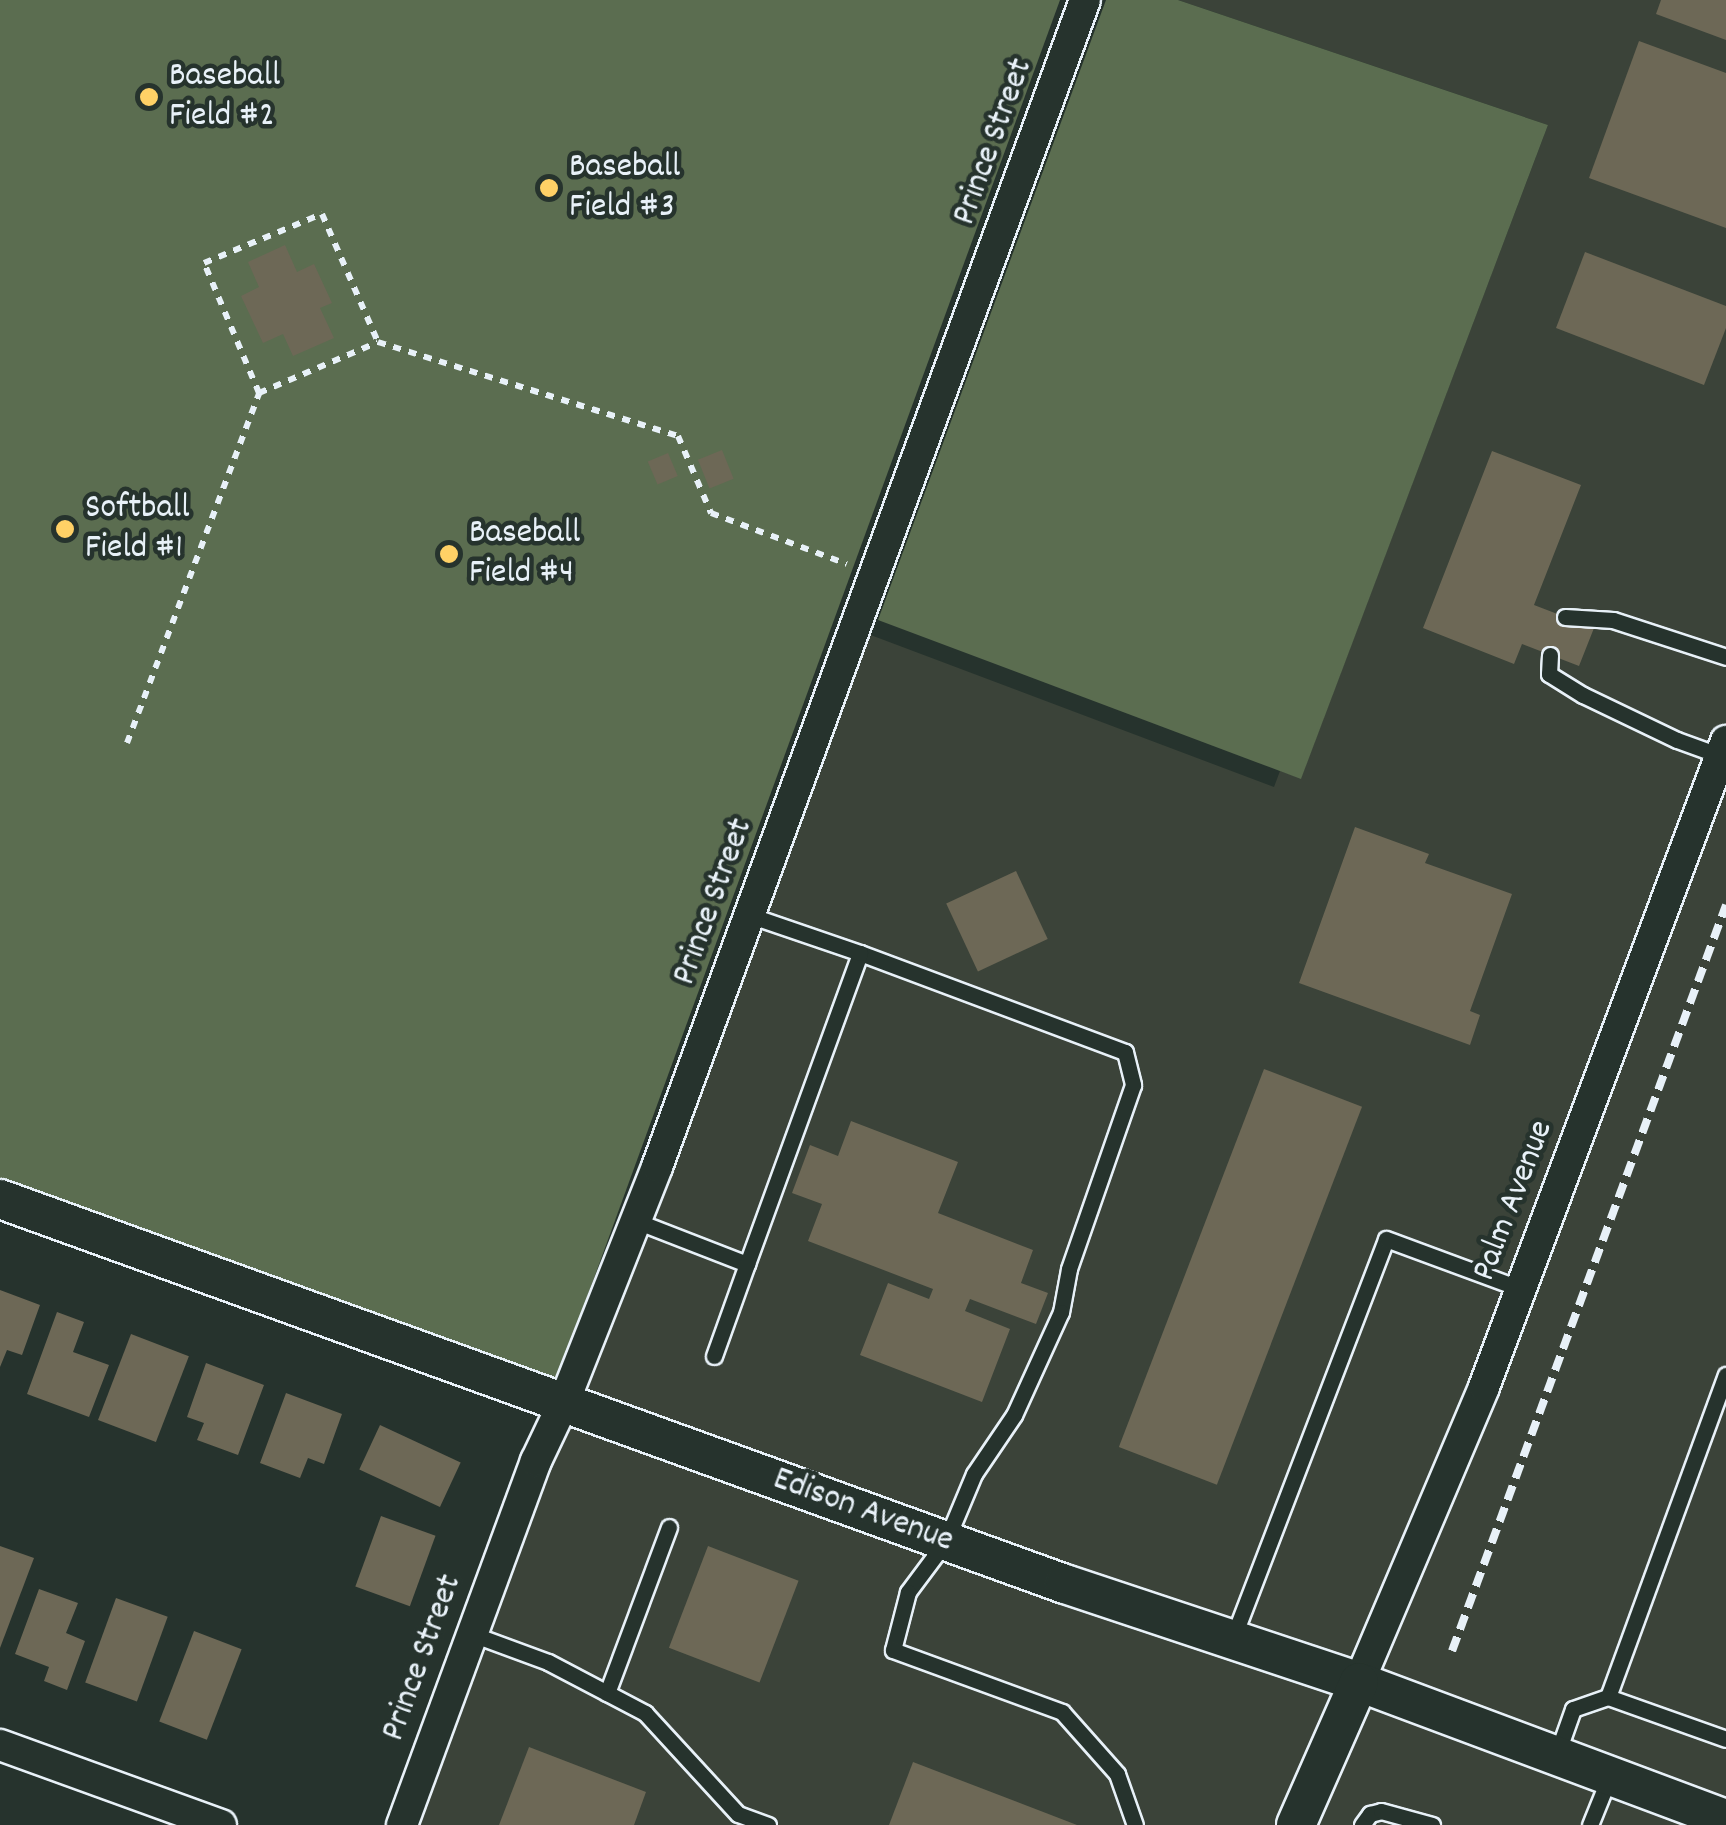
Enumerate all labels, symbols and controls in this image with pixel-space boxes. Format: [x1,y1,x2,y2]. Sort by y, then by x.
street label: Prince Street [945,53,1043,231]
place label: Baseball Field #2 [169,56,280,138]
marker: Baseball Field #2 [138,86,160,108]
place label: Baseball Field #3 [569,147,680,229]
marker: Baseball Field #3 [538,177,560,199]
place label: Softball Field #1 [85,488,189,570]
place label: Baseball Field #4 [469,513,580,595]
marker: Softball Field #1 [54,518,76,540]
marker: Baseball Field #4 [438,543,460,565]
street label: Prince Street [665,813,763,991]
street label: Palm Avenue [1464,1115,1564,1287]
street label: Edison Avenue [767,1459,959,1563]
street label: Prince Street [374,1569,472,1747]

